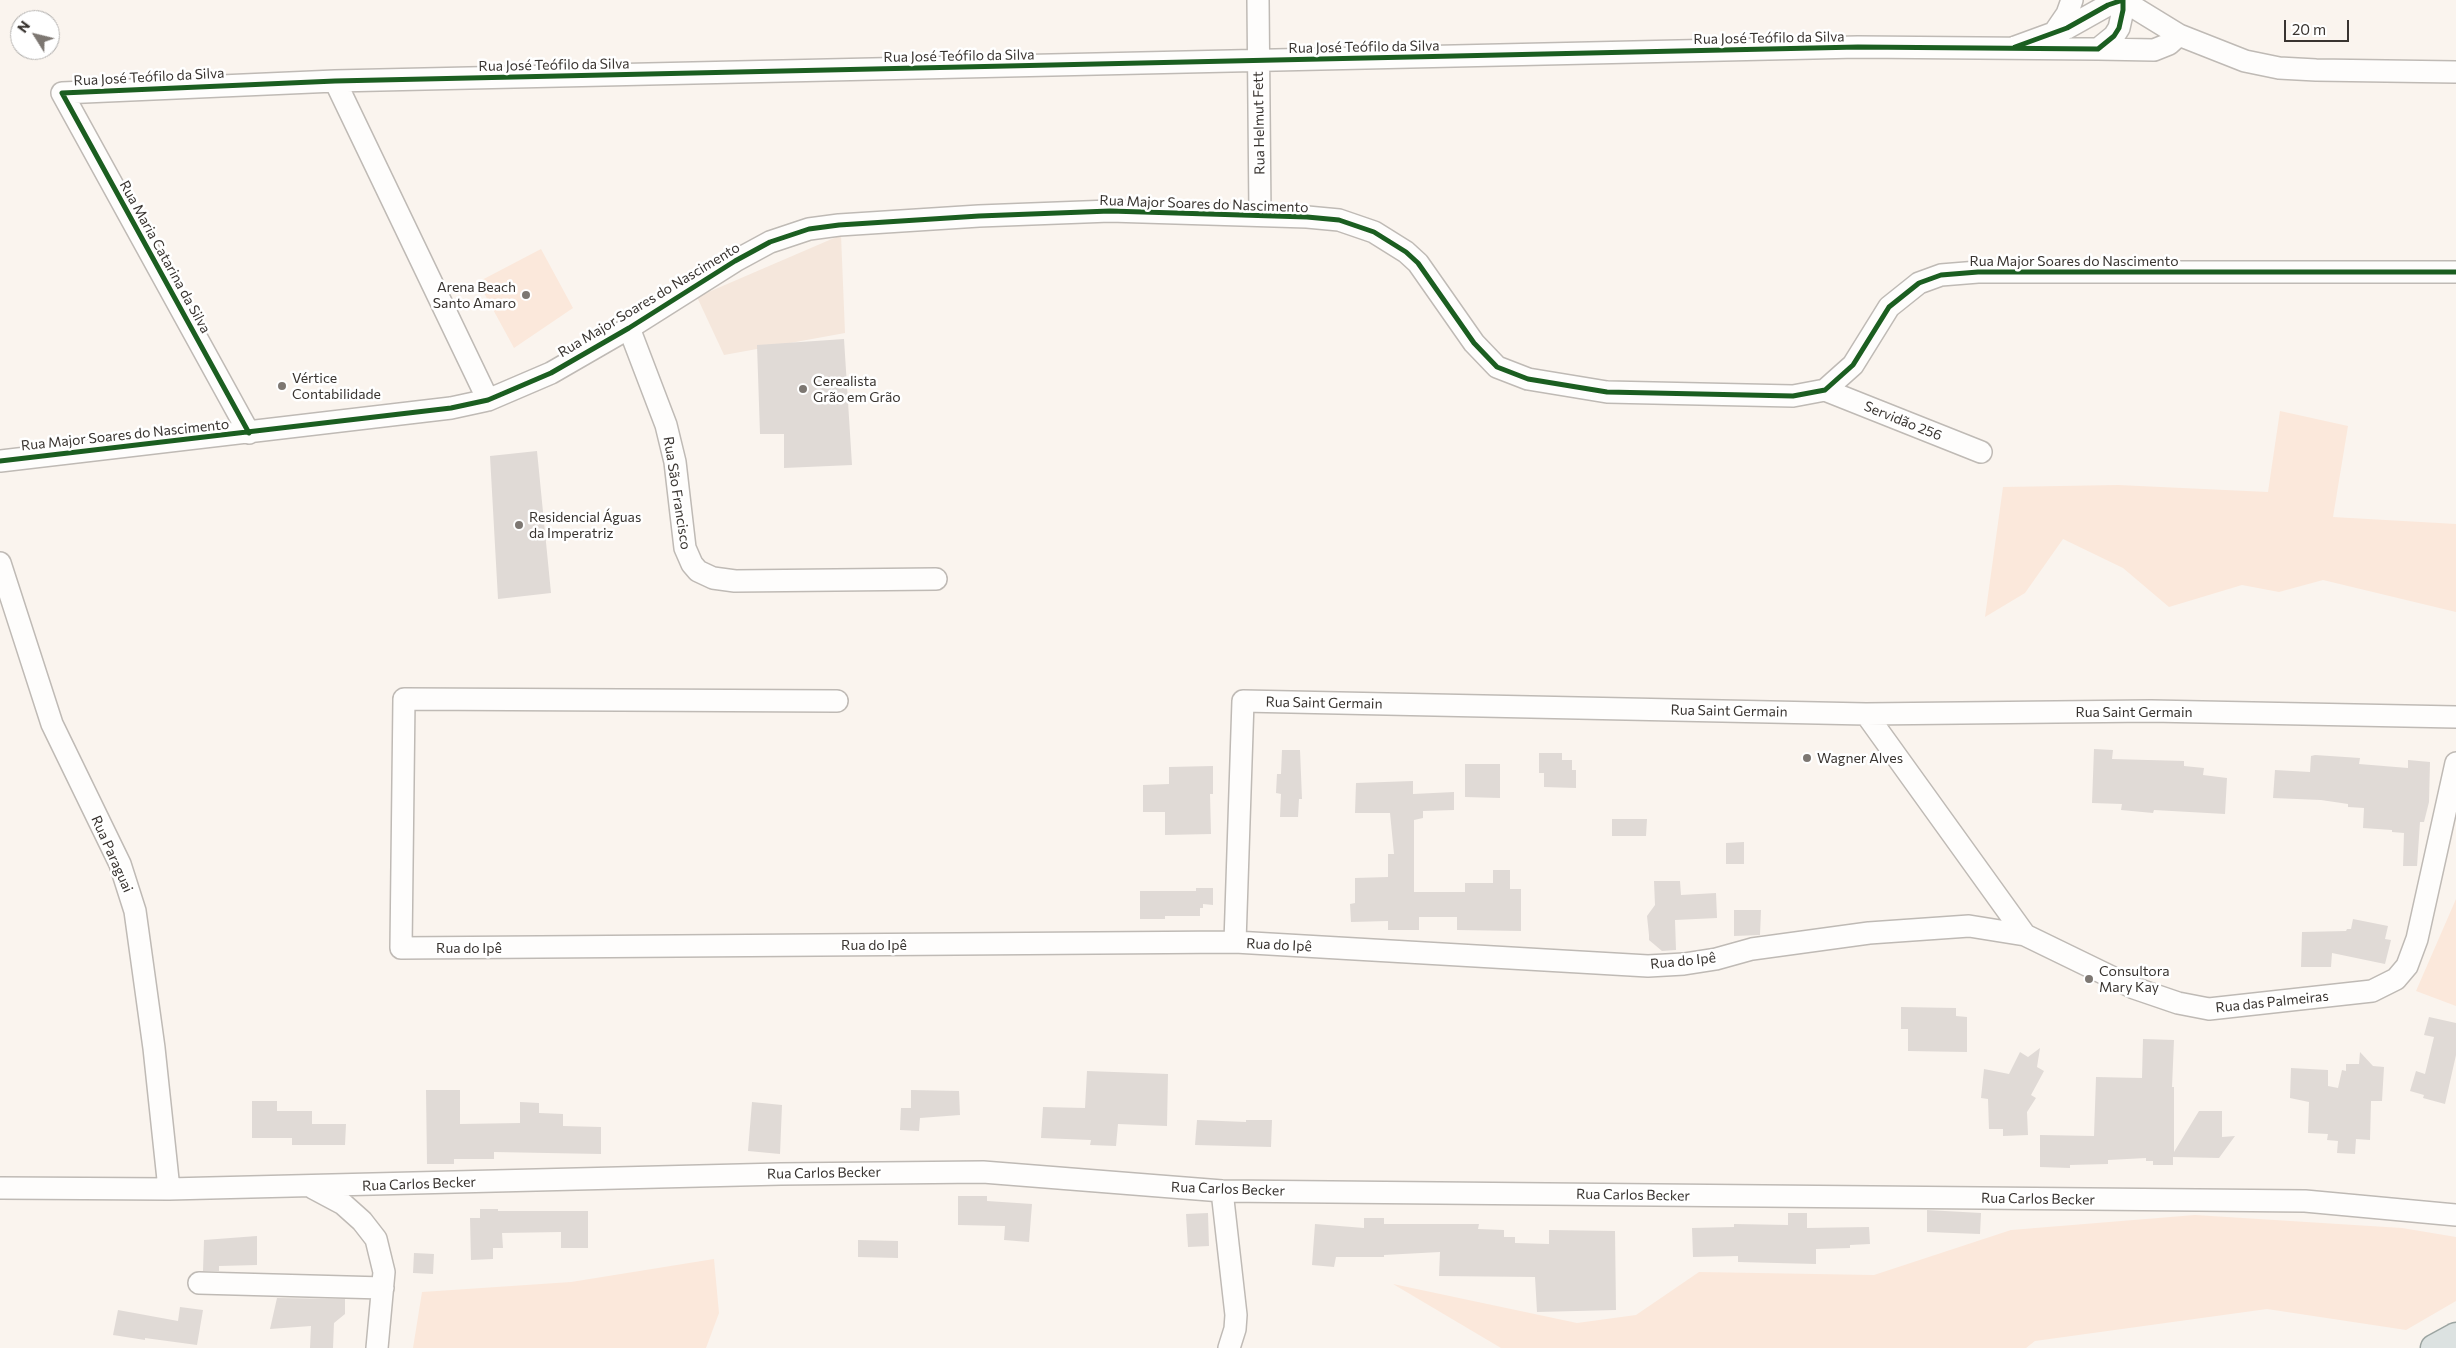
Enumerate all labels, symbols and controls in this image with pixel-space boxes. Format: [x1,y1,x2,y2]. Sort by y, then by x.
north arrow [10,10,60,60]
scale bar [2286,10,2351,42]
text: N [13,17,33,36]
text: 20 m [2292,20,2326,38]
street label: Rua José Teófilo da Silva [1693,28,1845,48]
street label: Rua José Teófilo da Silva [1288,37,1440,57]
street label: Rua José Teófilo da Silva [883,46,1035,66]
street label: Rua José Teófilo da Silva [478,55,630,75]
street label: Rua José Teófilo da Silva [73,65,225,89]
street label: Rua Helmut Fett [1250,71,1268,175]
street label: Rua Maria Catarina da Silva [116,178,214,336]
street label: Rua Major Soares do Nascimento [1099,192,1309,216]
street label: Rua Major Soares do Nascimento [555,239,743,361]
street label: Rua Major Soares do Nascimento [1969,253,2179,269]
place label: Arena Beach Santo Amaro [433,279,516,312]
marker: Arena Beach Santo Amaro [520,289,532,301]
place label: Vértice Contabilidade [292,370,381,402]
place label: Cerealista Grão em Grão [813,373,901,406]
marker: Vértice Contabilidade [276,380,288,392]
marker: Cerealista Grão em Grão [797,383,809,395]
street label: Servidão 256 [1862,398,1944,444]
street label: Rua Major Soares do Nascimento [20,416,230,454]
street label: Rua São Francisco [660,435,694,551]
place label: Residencial Águas da Imperatriz [529,509,641,542]
marker: Residencial Águas da Imperatriz [513,519,525,531]
street label: Rua Saint Germain [1265,694,1383,712]
street label: Rua Saint Germain [1670,702,1788,720]
street label: Rua Saint Germain [2075,704,2193,720]
place label: Wagner Alves [1817,750,1903,766]
marker: Wagner Alves [1801,752,1813,764]
street label: Rua Paraguai [88,813,136,895]
street label: Rua do Ipê [1246,935,1312,955]
street label: Rua do Ipê [841,937,907,953]
street label: Rua do Ipê [436,940,502,956]
street label: Rua do Ipê [1649,949,1717,973]
place label: Consultora Mary Kay [2099,963,2170,996]
marker: Consultora Mary Kay [2083,973,2095,985]
street label: Rua das Palmeiras [2215,988,2329,1016]
street label: Rua Carlos Becker [767,1164,881,1182]
street label: Rua Carlos Becker [362,1174,476,1194]
street label: Rua Carlos Becker [1171,1179,1285,1199]
street label: Rua Carlos Becker [1576,1186,1690,1204]
street label: Rua Carlos Becker [1981,1190,2095,1208]

